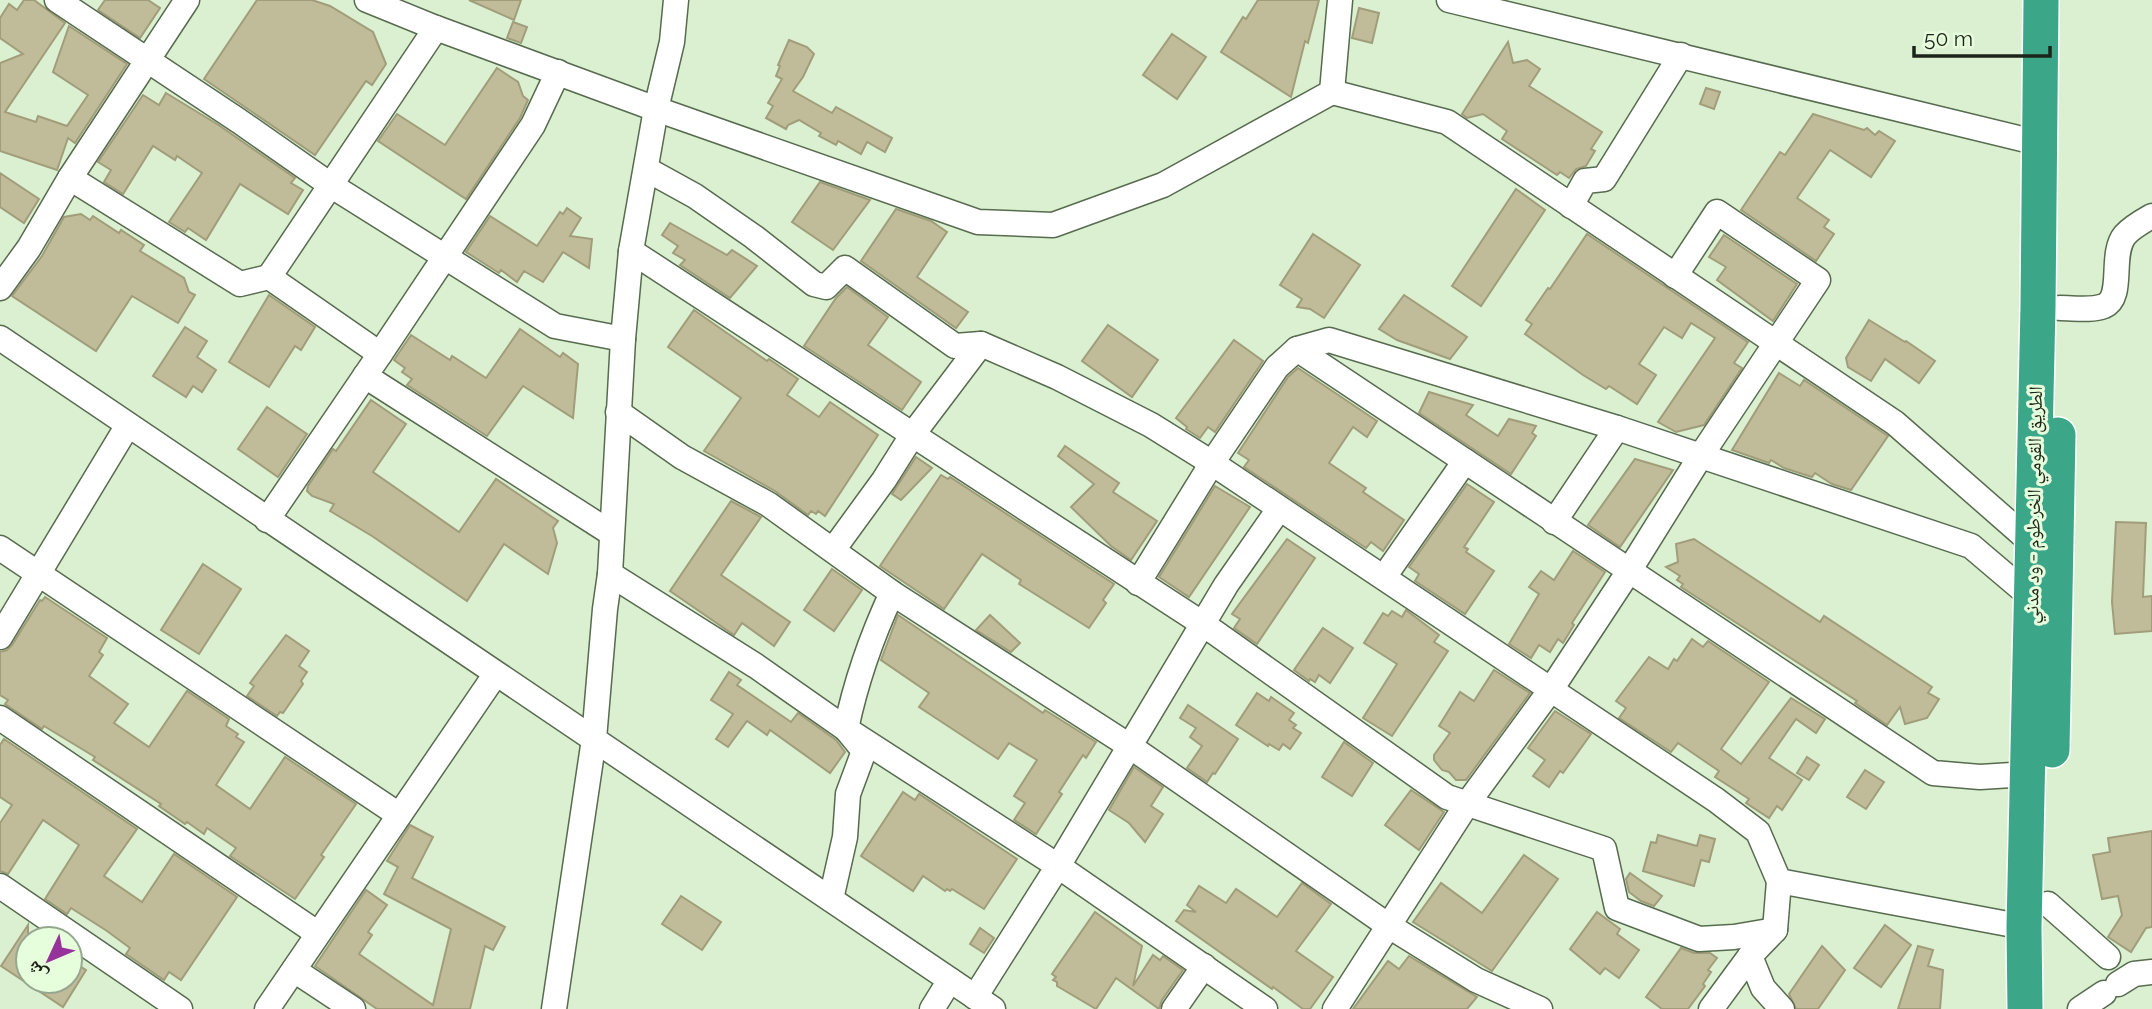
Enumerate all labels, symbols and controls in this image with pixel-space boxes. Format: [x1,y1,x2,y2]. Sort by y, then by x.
scale bar [1914,14,2050,58]
text: 50 m [1924,26,1973,51]
street label: الطريق القومي الخرطوم - ود مدني [2020,386,2051,624]
north arrow [14,925,84,995]
text: ش [22,956,52,987]

